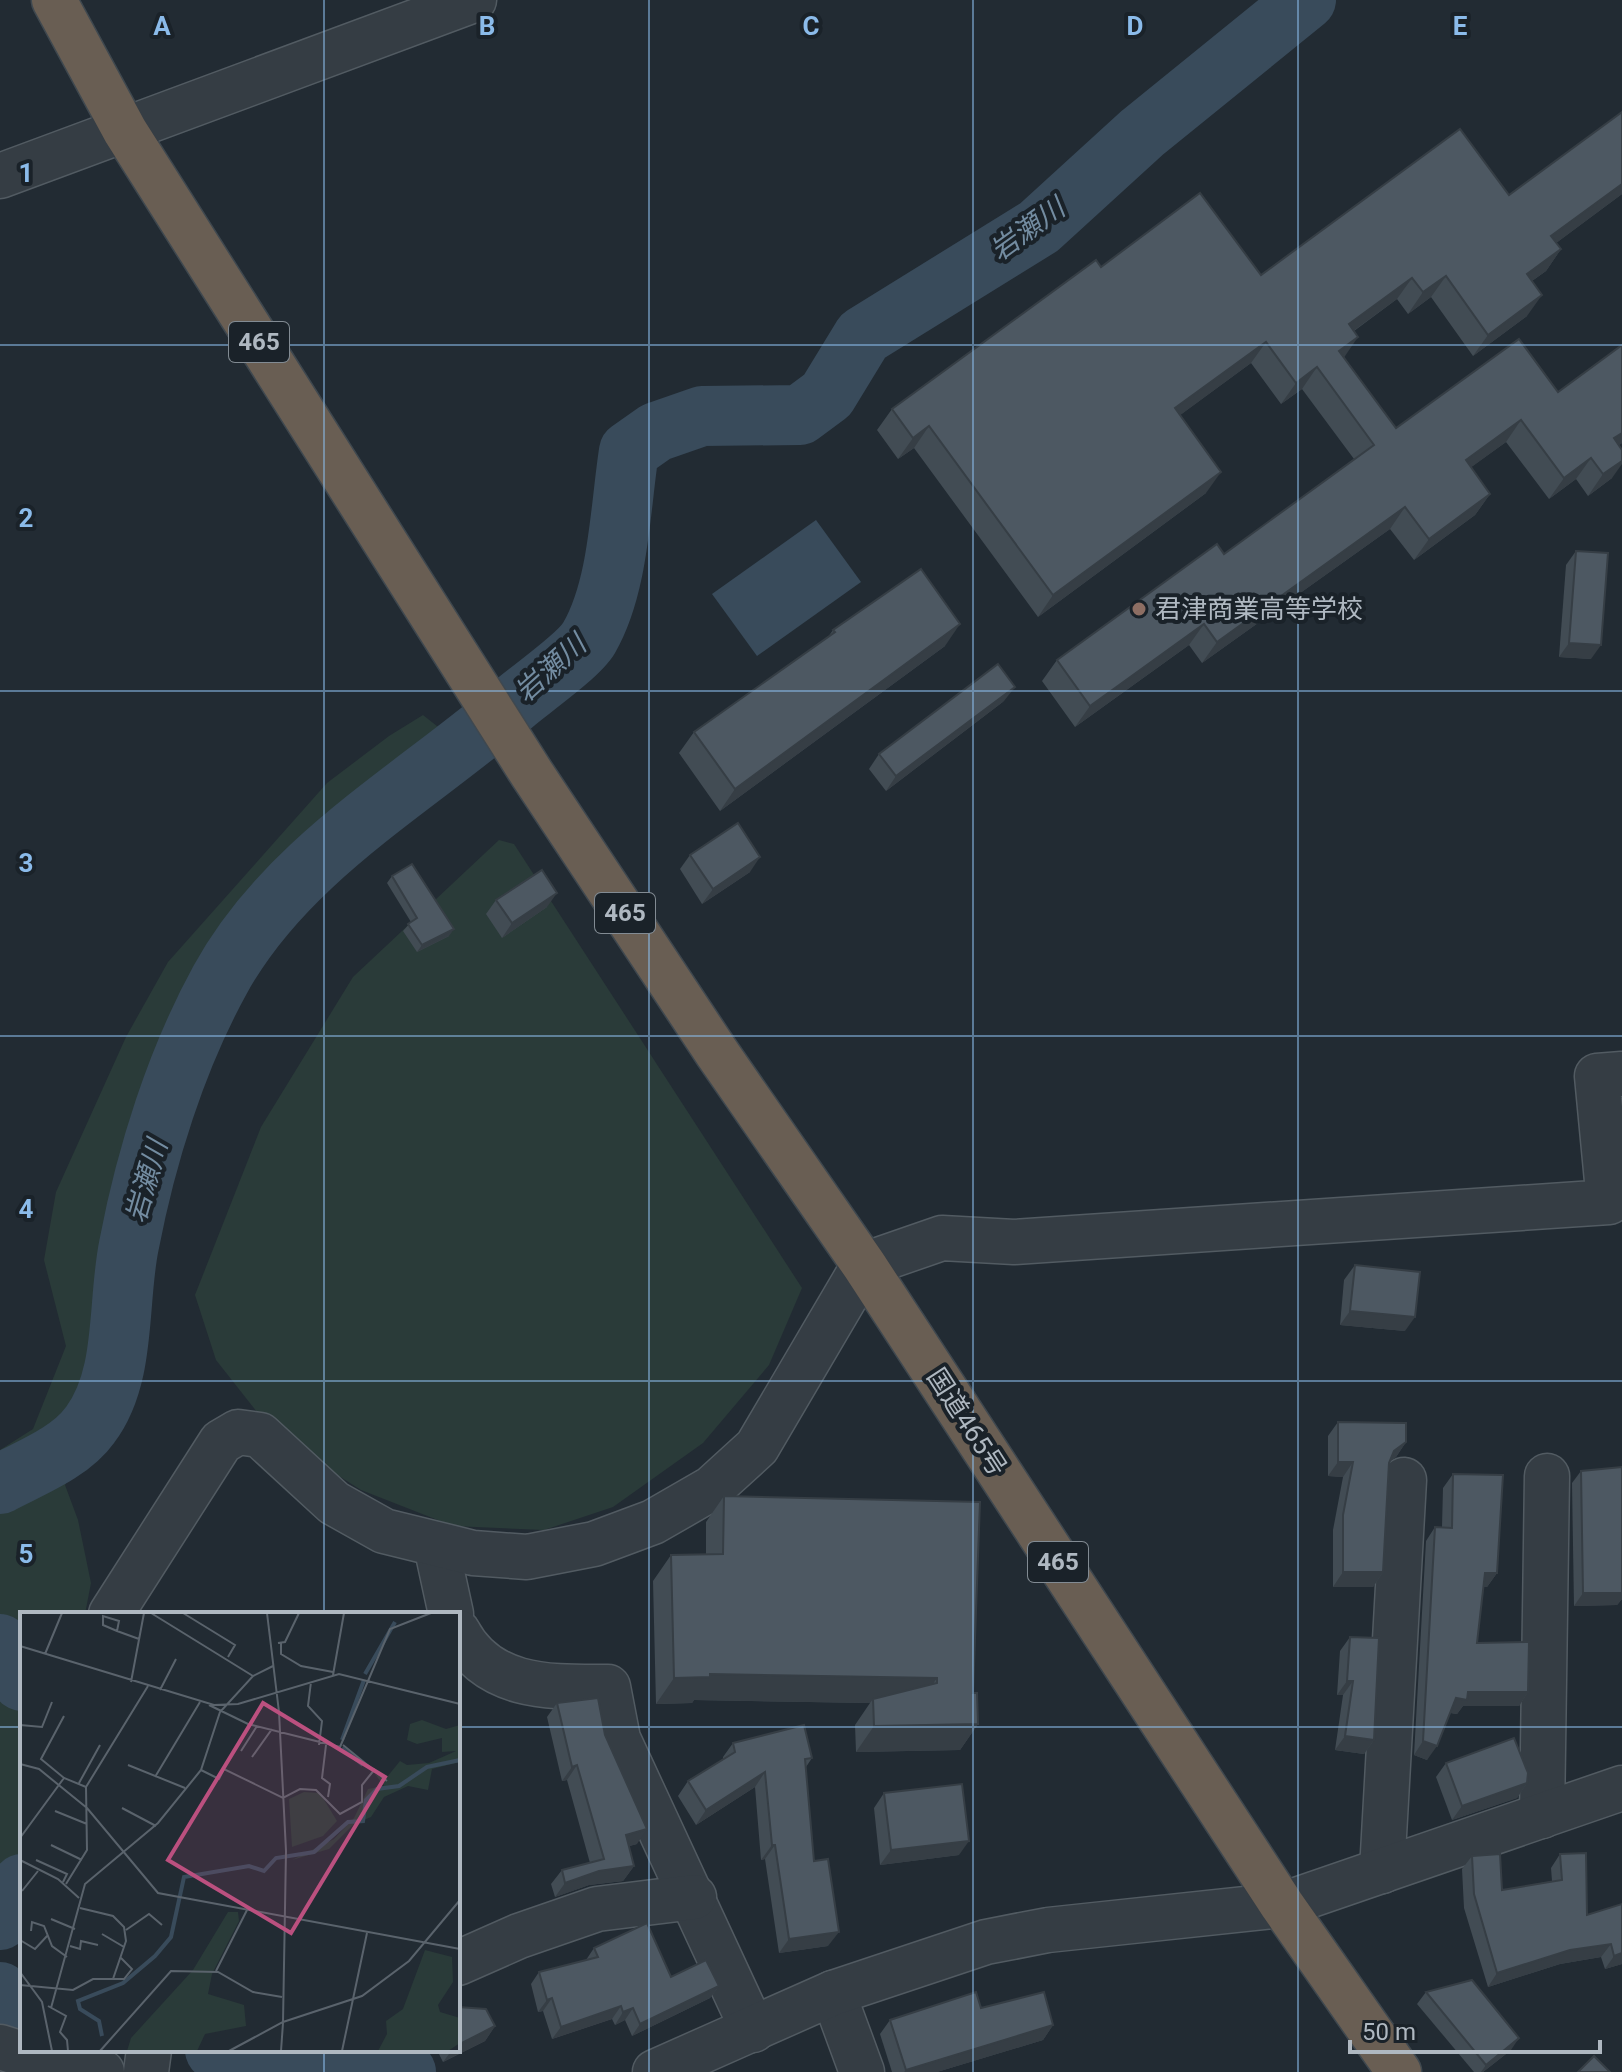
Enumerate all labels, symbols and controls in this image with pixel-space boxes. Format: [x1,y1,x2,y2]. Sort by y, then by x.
text: A [153,11,171,41]
text: B [479,11,495,41]
text: C [802,11,820,41]
text: D [1127,11,1143,41]
text: E [1453,11,1468,41]
text: 1 [19,158,33,188]
water label: 岩瀬川 [984,190,1073,267]
road number: 465 [229,322,289,362]
text: 2 [19,503,33,533]
place label: 君津商業高等学校 [1155,594,1363,624]
marker: 君津商業高等学校 [1130,600,1148,618]
water label: 岩瀬川 [508,626,595,709]
text: 3 [19,848,33,878]
road number: 465 [595,893,655,933]
water label: 岩瀬川 [119,1133,175,1226]
text: 4 [19,1194,34,1224]
street label: 国道465号 [921,1363,1013,1481]
text: 5 [19,1539,33,1569]
road number: 465 [1028,1542,1088,1582]
inset map [20,1612,460,2052]
scale bar [1350,2004,1600,2054]
text: 50 m [1362,2018,1416,2046]

